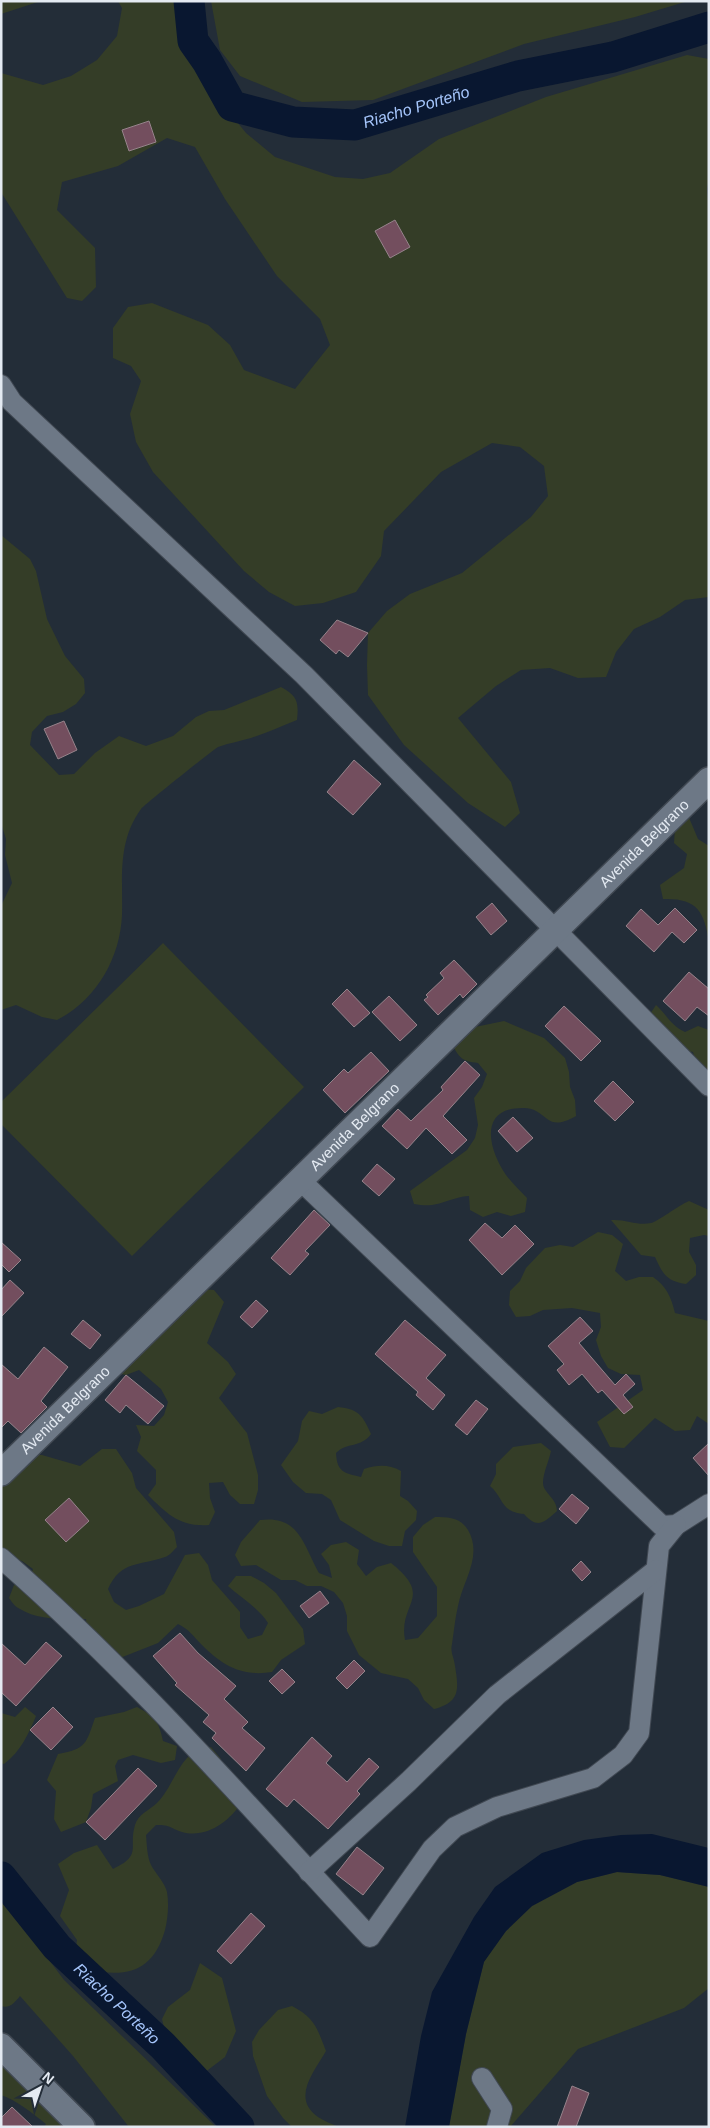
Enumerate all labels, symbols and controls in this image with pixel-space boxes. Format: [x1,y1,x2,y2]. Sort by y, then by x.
water label: Riacho Porteño [361,83,472,131]
street label: Avenida Belgrano [596,796,692,891]
street label: Avenida Belgrano [306,1079,403,1174]
street label: Avenida Belgrano [17,1362,113,1457]
water label: Riacho Porteño [71,1960,163,2048]
north arrow [15,2063,65,2113]
text: N [39,2069,57,2087]

